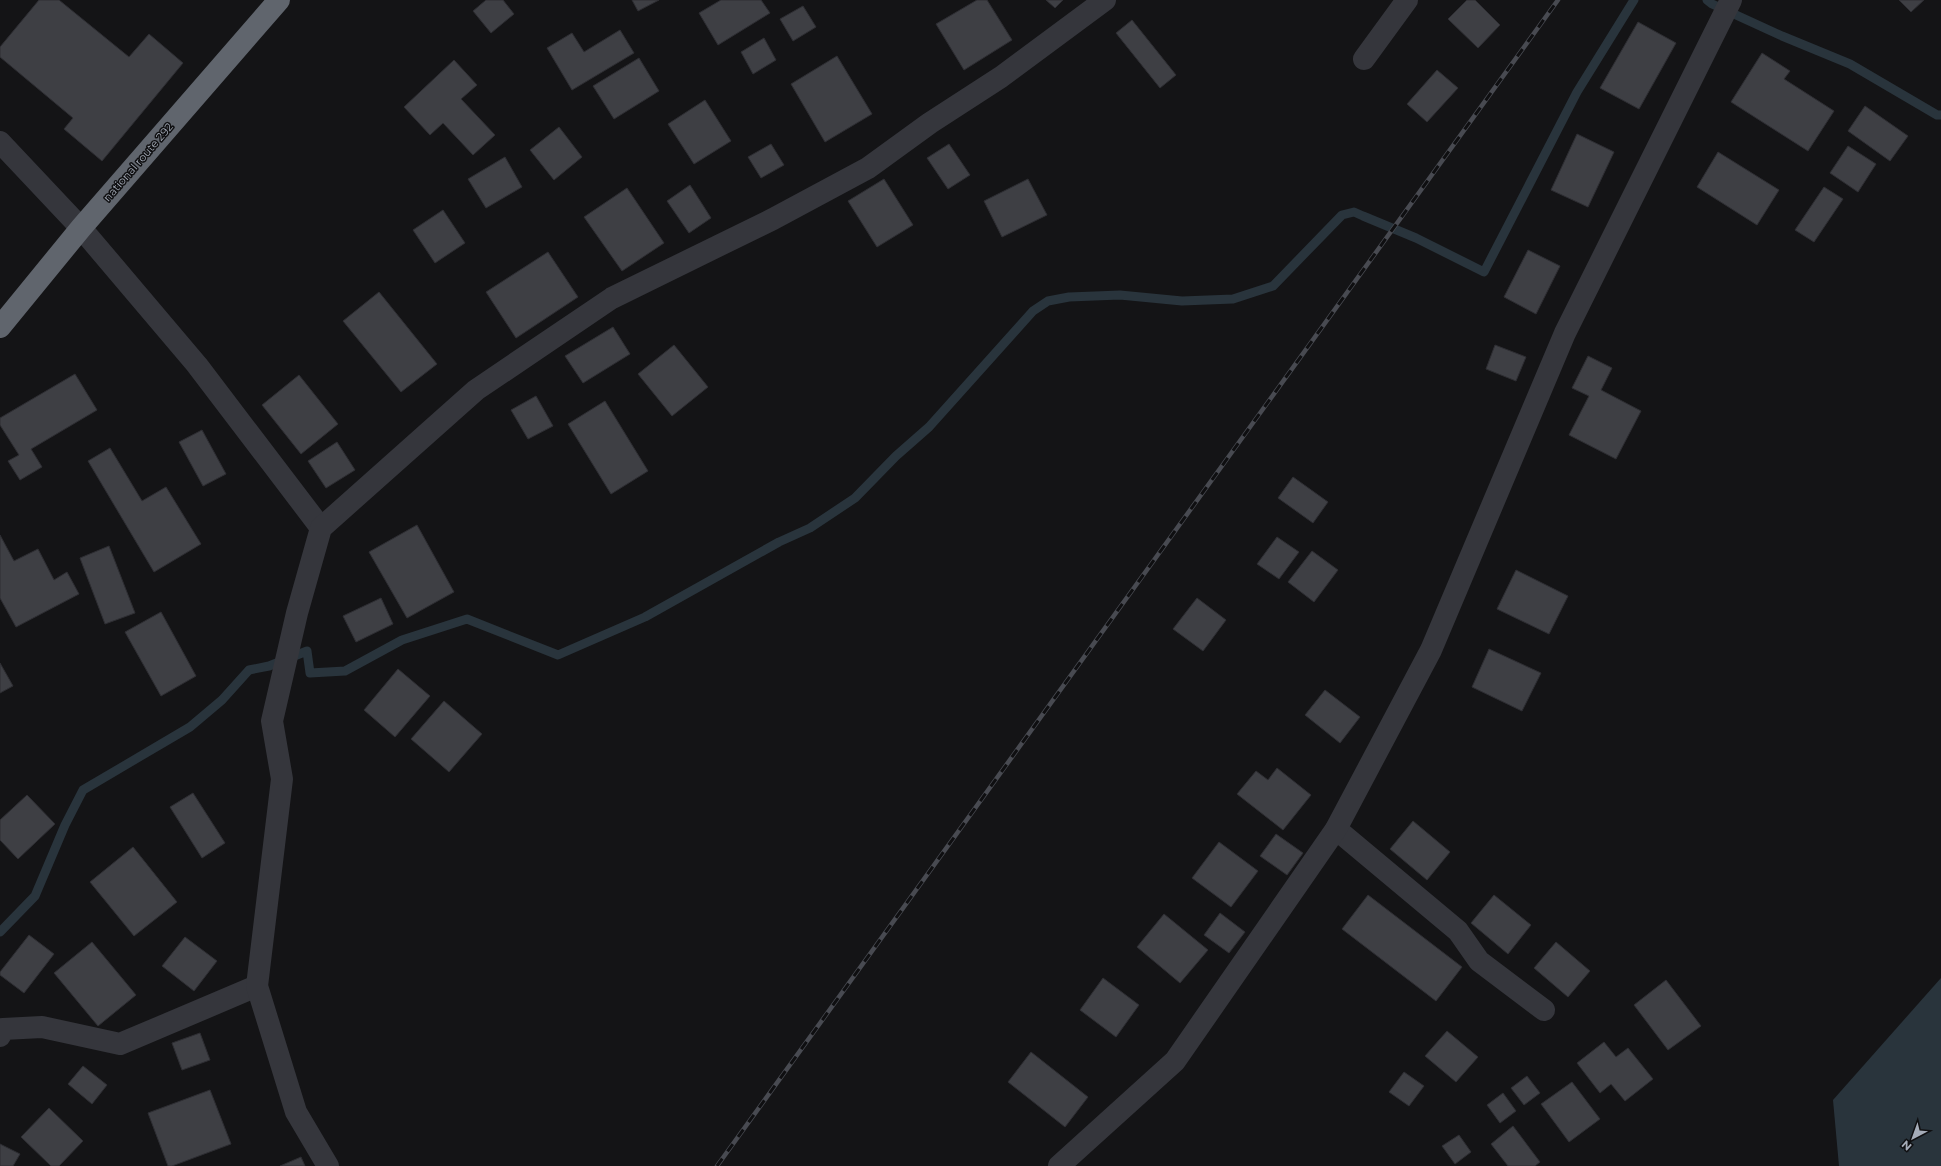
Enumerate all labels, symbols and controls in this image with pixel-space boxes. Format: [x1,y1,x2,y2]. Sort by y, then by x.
street label: national route 292 [100,120,176,204]
north arrow [1893,1118,1933,1158]
text: N [1898,1137,1914,1154]

